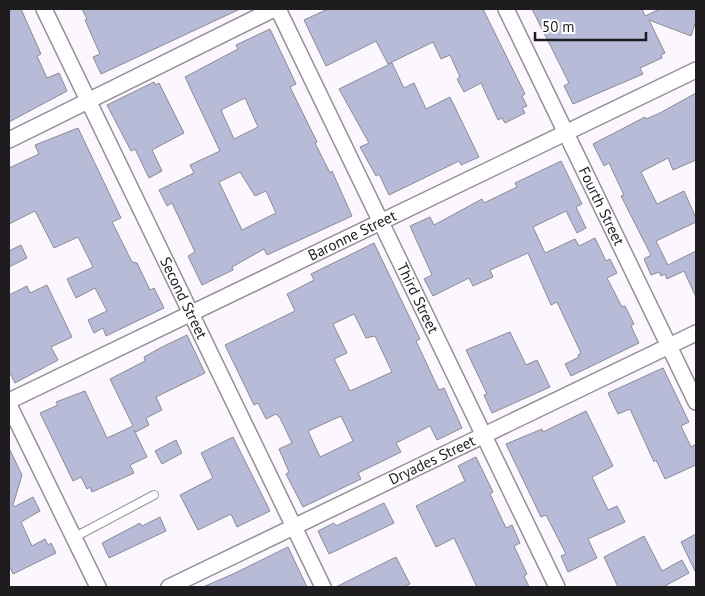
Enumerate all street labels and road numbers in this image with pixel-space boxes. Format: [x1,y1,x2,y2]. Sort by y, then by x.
street label: Fourth Street [575,163,629,248]
street label: Baronne Street [305,206,399,265]
street label: Second Street [156,254,212,342]
street label: Third Street [393,259,443,336]
street label: Dryades Street [385,431,478,489]

